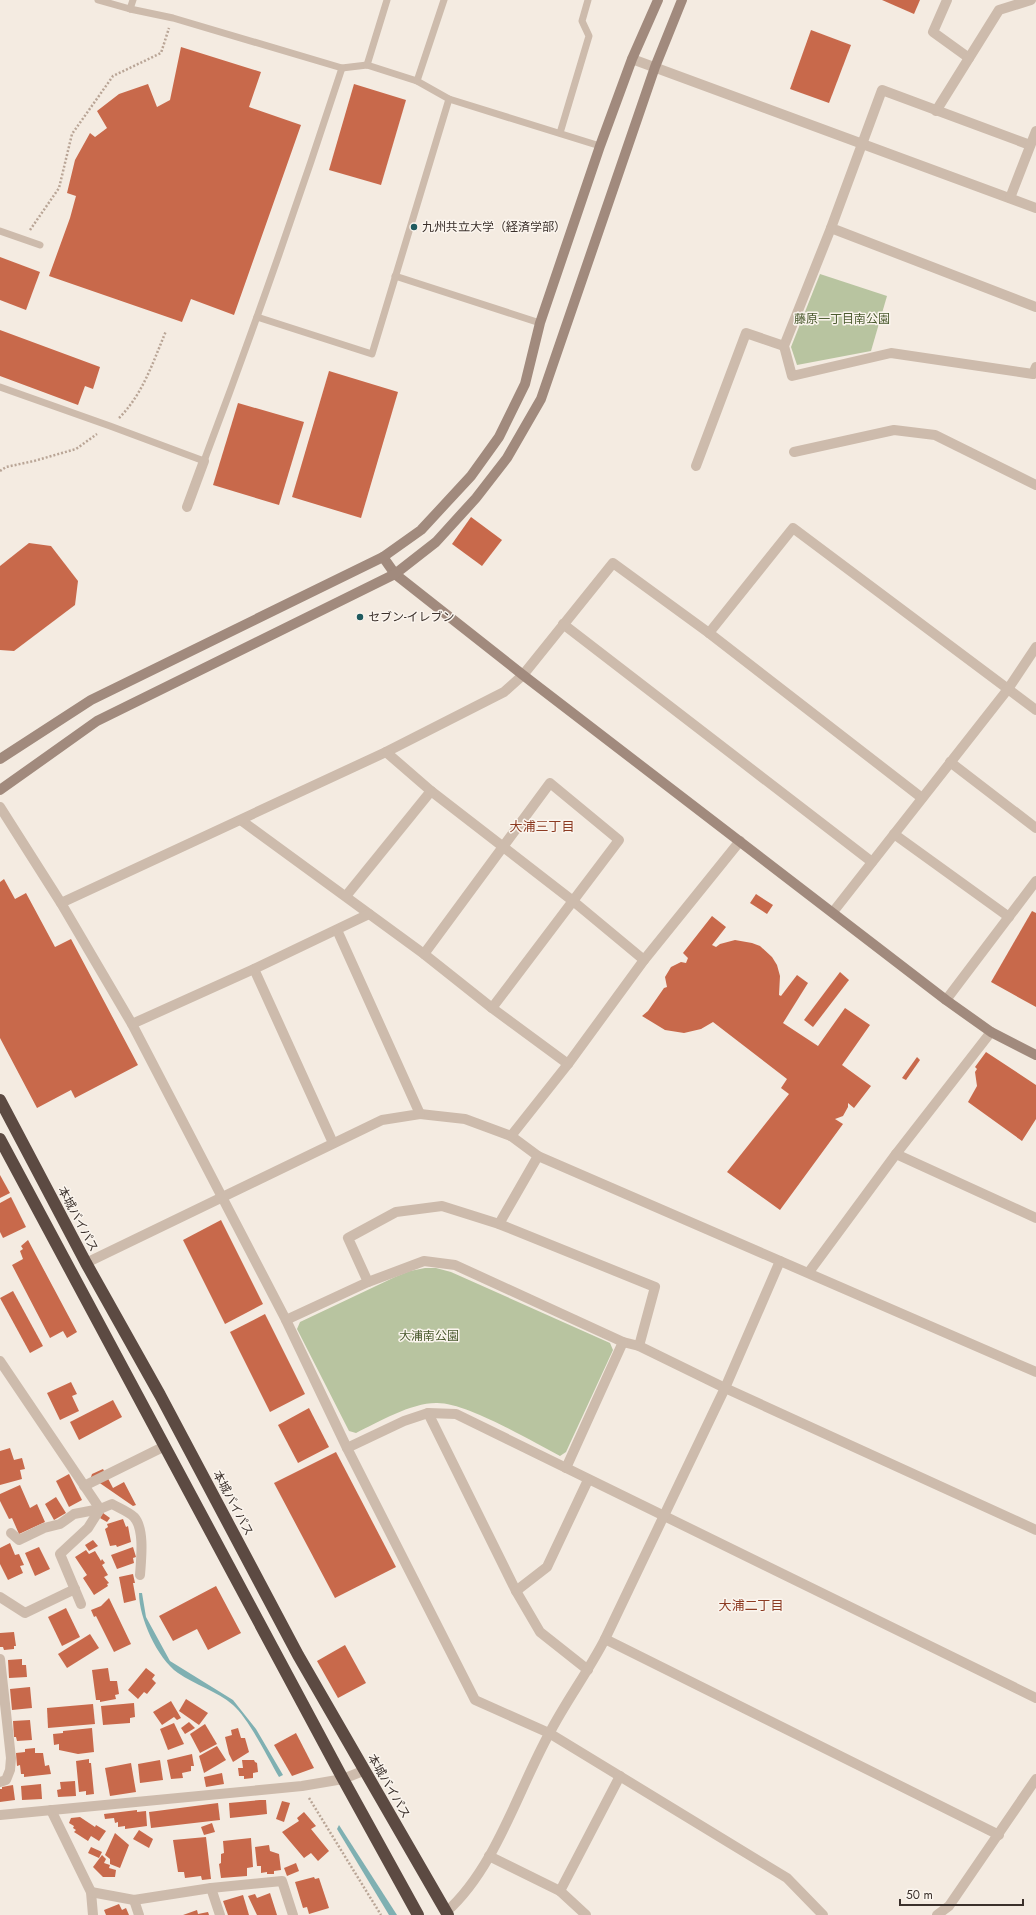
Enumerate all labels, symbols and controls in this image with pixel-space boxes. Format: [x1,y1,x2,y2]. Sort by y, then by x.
place label: 九州共立大学（経済学部） [422,218,566,236]
marker: 九州共立大学（経済学部） [409,222,419,232]
park label: 藤原一丁目南公園 [794,310,890,328]
place label: セブン-イレブン [368,608,455,626]
marker: セブン-イレブン [355,612,365,622]
district label: 大浦三丁目 [509,817,575,836]
street label: 本城バイパス [53,1183,103,1255]
park label: 大浦南公園 [399,1327,459,1345]
street label: 本城バイパス [208,1467,258,1539]
district label: 大浦二丁目 [718,1596,784,1615]
street label: 本城バイパス [363,1750,415,1822]
scale bar [900,1881,1023,1907]
text: 50 m [906,1886,933,1904]

